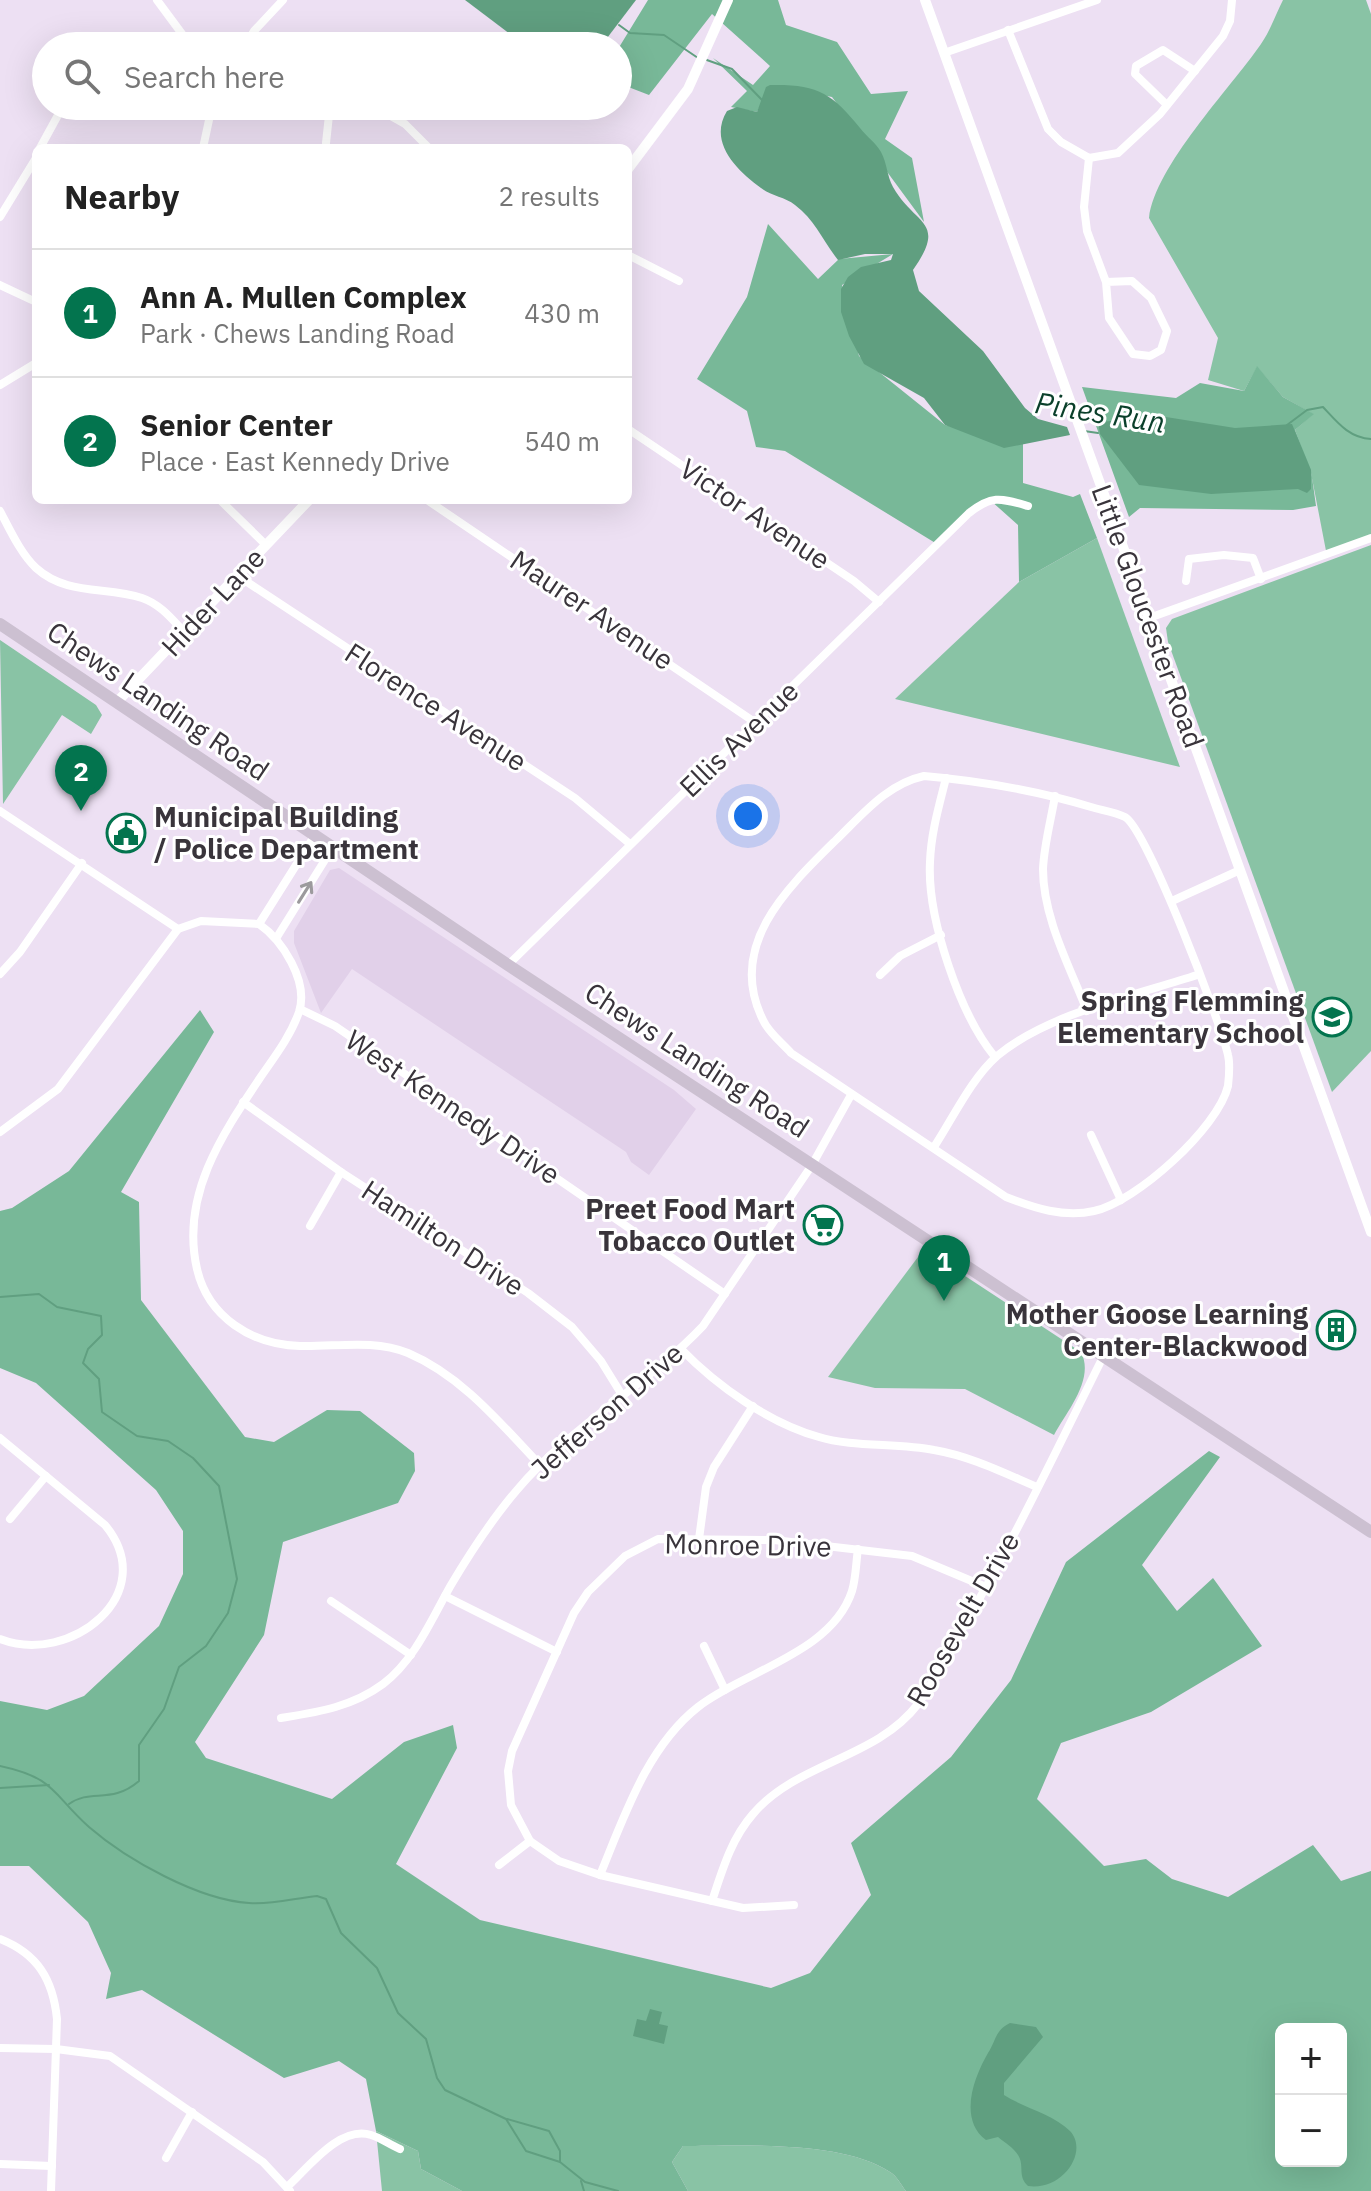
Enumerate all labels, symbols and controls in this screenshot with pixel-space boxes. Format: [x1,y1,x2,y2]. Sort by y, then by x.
search box [32,32,632,120]
icon: search [60,54,104,98]
text: Search here [124,57,285,96]
text: Nearby [64,174,179,218]
text: 2 results [498,179,600,213]
text: Ann A. Mullen Complex [140,277,467,316]
text: 1 [82,296,98,330]
text: 430 m [524,296,600,330]
text: Park · Chews Landing Road [140,316,455,350]
water label: Pines Run [1032,382,1168,441]
text: Senior Center [140,405,333,444]
text: 2 [82,424,98,458]
text: 540 m [524,424,600,458]
text: Place · East Kennedy Drive [140,444,450,478]
street label: Victor Avenue [673,450,838,578]
street label: Little Gloucester Road [1084,479,1213,753]
street label: Hider Lane [153,539,272,664]
street label: Maurer Avenue [503,541,681,678]
street label: Chews Landing Road [40,613,276,789]
street label: Florence Avenue [338,634,534,779]
street label: Ellis Avenue [671,672,806,805]
pin: 2 [55,745,107,811]
your location [728,796,768,836]
place label: Municipal Building / Police Department [154,798,419,867]
public building icon: Municipal Building / Police Department [105,812,147,854]
one-way arrow [297,881,313,904]
street label: Chews Landing Road [578,973,816,1146]
place label: Spring Flemming Elementary School [1057,982,1305,1051]
school or university icon: Spring Flemming Elementary School [1311,996,1353,1038]
street label: West Kennedy Drive [339,1021,568,1192]
street label: Hamilton Drive [355,1171,532,1304]
place label: Preet Food Mart Tobacco Outlet [585,1190,795,1259]
supermarket icon: Preet Food Mart Tobacco Outlet [802,1204,844,1246]
pin: 1 [918,1235,970,1301]
place label: Mother Goose Learning Center-Blackwood [1006,1295,1309,1364]
building icon: Mother Goose Learning Center-Blackwood [1315,1309,1357,1351]
street label: Jefferson Drive [523,1334,691,1487]
street label: Monroe Drive [664,1525,832,1564]
street label: Roosevelt Drive [898,1525,1027,1713]
map controls [1275,2023,1347,2167]
button: + [1275,2023,1347,2095]
button: − [1275,2095,1347,2167]

